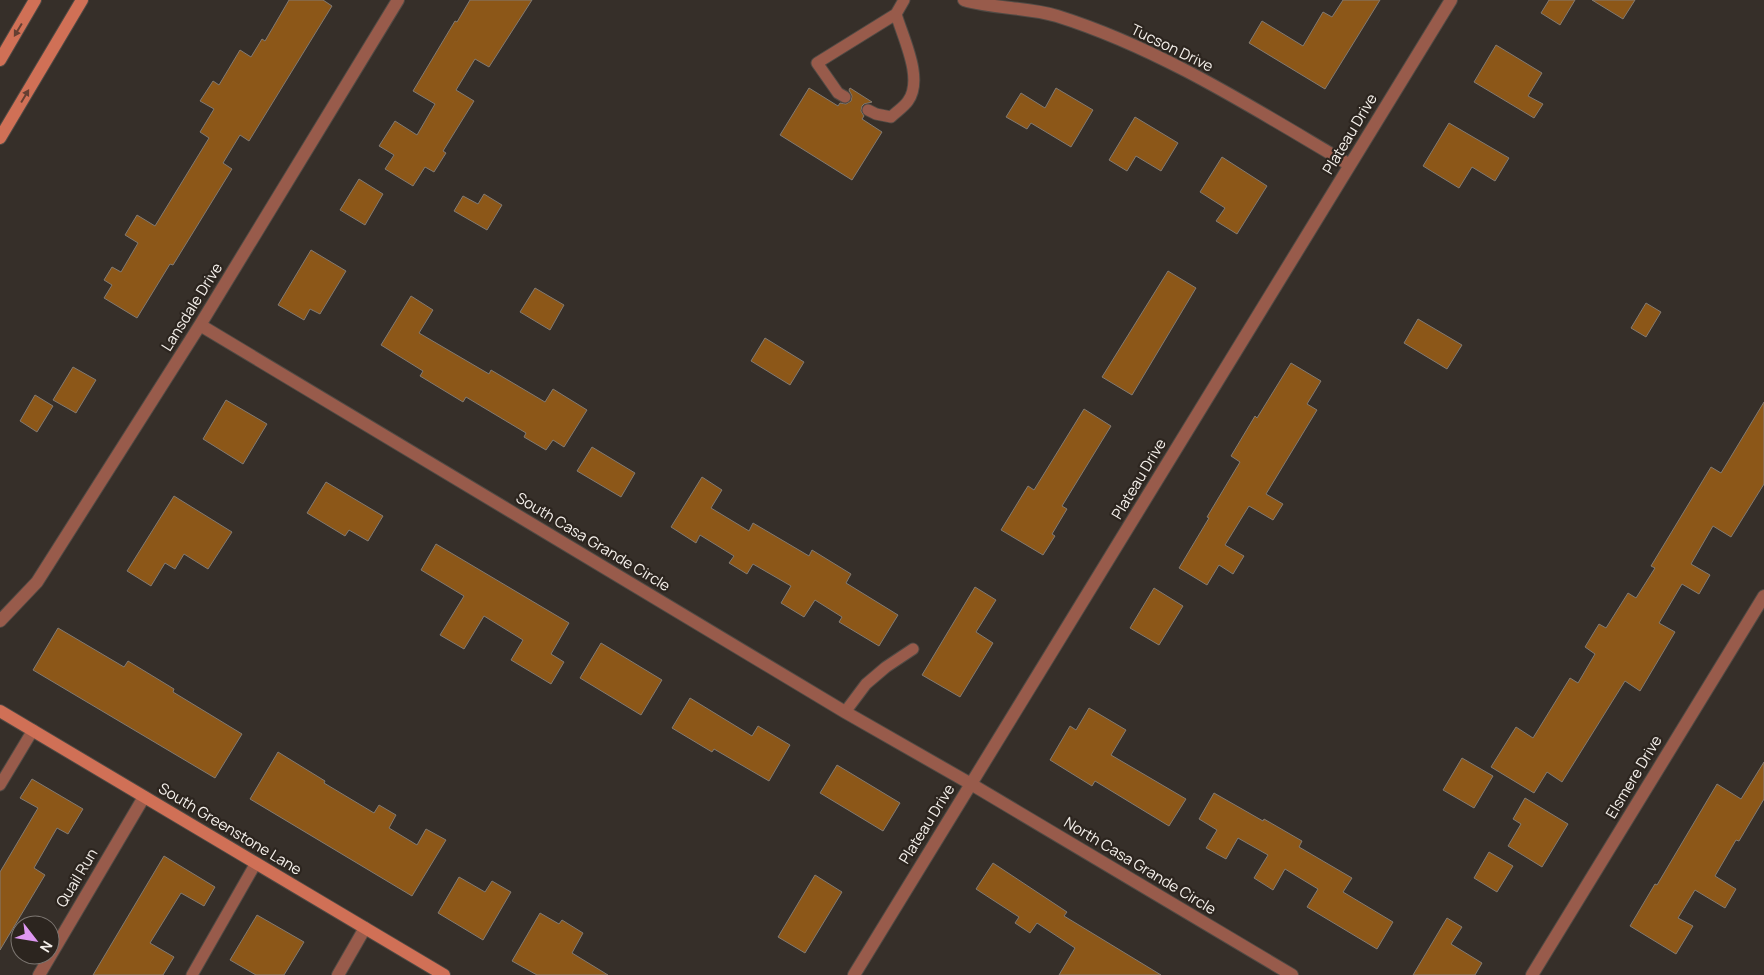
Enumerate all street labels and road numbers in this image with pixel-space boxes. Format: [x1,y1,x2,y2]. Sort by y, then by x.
street label: Tucson Drive [1128,19,1217,77]
street label: Plateau Drive [1317,89,1382,178]
street label: Lansdale Drive [156,258,227,355]
street label: Plateau Drive [1106,434,1171,523]
street label: South Casa Grande Circle [512,487,675,596]
street label: Elsmere Drive [1601,731,1667,822]
street label: South Greenstone Lane [155,777,306,880]
street label: Plateau Drive [894,780,960,868]
street label: North Casa Grande Circle [1060,812,1220,920]
street label: Quail Run [51,844,102,911]

